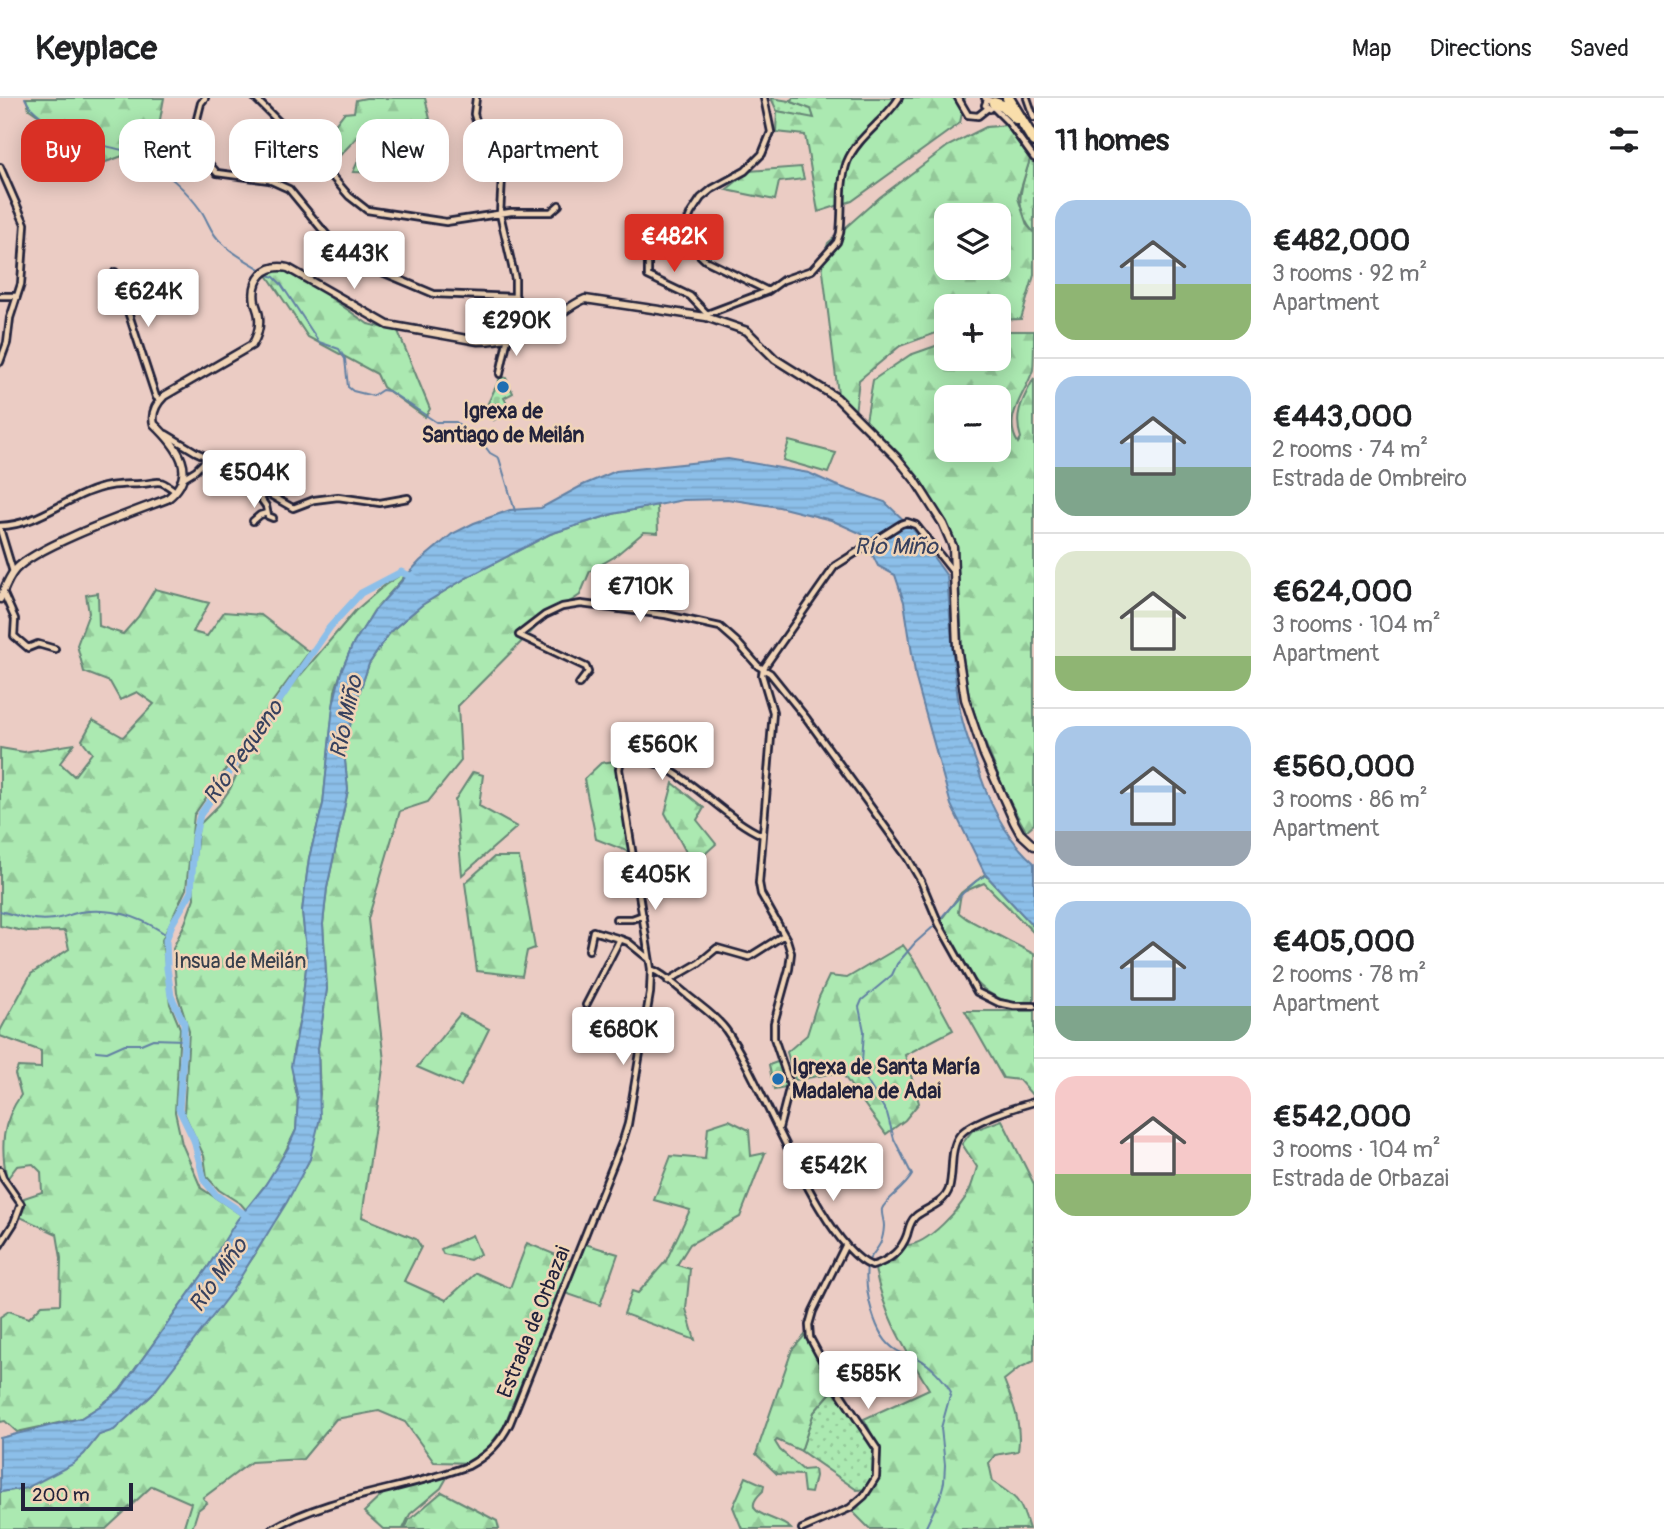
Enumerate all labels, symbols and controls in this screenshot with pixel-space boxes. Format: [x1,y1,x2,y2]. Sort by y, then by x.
text: Keyplace [35,28,157,69]
text: Map [1352,34,1392,63]
text: Directions [1430,34,1531,63]
text: Saved [1569,34,1629,63]
chip: Buy [21,119,105,182]
chip: Rent [119,119,215,182]
chip: Filters [229,119,342,182]
chip: New [356,119,449,182]
chip: Apartment [463,119,623,182]
icon: filters [1605,121,1643,159]
text: 11 homes [1055,122,1169,159]
map controls [934,203,1011,462]
button: layers [934,203,1011,280]
pin: €482K [625,214,723,274]
text: €482K [641,222,707,251]
text: €482,000 [1272,222,1410,259]
icon: home [1111,228,1195,312]
pin: €443K [305,232,403,291]
text: €443K [320,239,388,268]
text: 3 rooms · 92 m² [1272,259,1427,288]
pin: €624K [99,270,197,329]
text: €624K [114,277,182,306]
text: Apartment [1272,288,1379,317]
button: + [934,294,1011,371]
pin: €290K [467,299,565,358]
text: €290K [481,306,551,335]
marker: Igrexa de Santiago de Meilán [495,379,511,395]
button: − [934,385,1011,462]
place label: Igrexa de Santiago de Meilán [422,398,584,449]
text: €443,000 [1272,398,1412,435]
icon: home [1111,404,1195,488]
text: 2 rooms · 74 m² [1272,435,1428,464]
pin: €504K [205,450,303,510]
text: €504K [219,458,289,487]
text: Estrada de Ombreiro [1272,464,1467,493]
water label: Río Miño [854,532,939,561]
pin: €710K [591,564,689,624]
text: €710K [607,572,673,601]
text: €624,000 [1272,573,1413,610]
icon: home [1111,579,1195,663]
text: 3 rooms · 104 m² [1272,610,1441,639]
text: Apartment [1272,639,1379,668]
water label: Río Miño [323,672,369,761]
water label: Río Pequeno [197,693,290,810]
pin: €560K [613,722,711,782]
text: €560K [627,730,697,759]
text: €560,000 [1272,748,1415,785]
icon: home [1111,754,1195,838]
text: 3 rooms · 86 m² [1272,785,1428,814]
text: Apartment [1272,814,1379,843]
pin: €405K [606,852,704,912]
text: €405K [620,860,690,889]
text: €405,000 [1272,923,1415,960]
icon: home [1111,929,1195,1013]
park label: Insua de Meilán [174,948,306,975]
text: 2 rooms · 78 m² [1272,960,1426,989]
text: Apartment [1272,989,1379,1018]
pin: €680K [574,1007,672,1067]
text: €680K [588,1015,658,1044]
place label: Igrexa de Santa María Madalena de Adai [792,1054,980,1105]
marker: Igrexa de Santa María Madalena de Adai [770,1071,786,1087]
text: €542,000 [1272,1098,1411,1135]
icon: home [1111,1104,1195,1188]
text: 3 rooms · 104 m² [1272,1135,1441,1164]
pin: €542K [784,1144,882,1203]
text: €542K [799,1151,867,1180]
text: Estrada de Orbazai [1272,1164,1449,1193]
water label: Río Miño [182,1231,255,1317]
street label: Estrada de Orbazai [491,1242,577,1402]
pin: €585K [819,1352,917,1411]
text: €585K [835,1359,901,1388]
scale bar [21,1480,133,1512]
text: 200 m [32,1483,90,1507]

